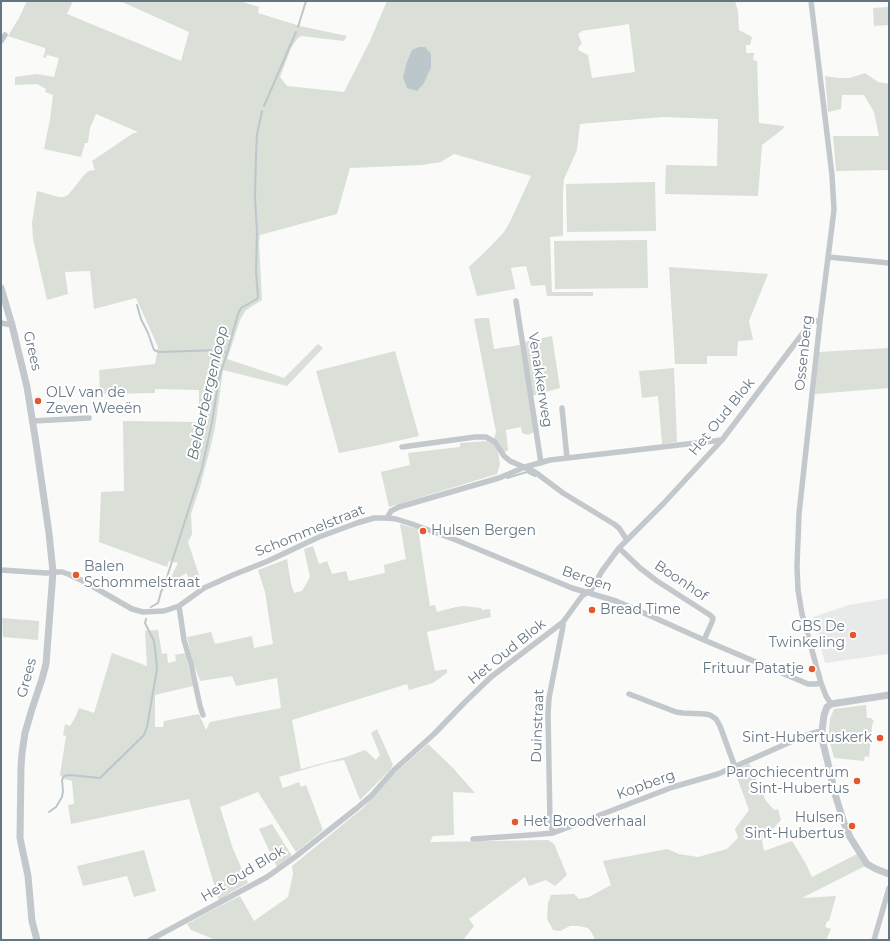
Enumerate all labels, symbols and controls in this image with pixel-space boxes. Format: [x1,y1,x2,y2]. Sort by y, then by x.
street label: Ossenberg [792,314,816,392]
water label: Belderbergenloop [184,324,232,462]
street label: Grees [19,330,45,372]
street label: Venakkerweg [524,331,556,429]
street label: Het Oud Blok [686,375,758,459]
place label: OLV van de Zeven Weeën [46,385,142,418]
marker: OLV van de Zeven Weeën [33,396,43,406]
street label: Schommelstraat [253,501,367,561]
place label: Hulsen Bergen [431,523,536,539]
marker: Hulsen Bergen [418,526,428,536]
street label: Boonhof [651,557,711,605]
place label: Balen Schommelstraat [84,559,200,592]
street label: Bergen [560,563,614,595]
marker: Balen Schommelstraat [71,570,81,580]
place label: Bread Time [600,602,681,618]
marker: Bread Time [587,605,597,615]
street label: Het Oud Blok [465,616,549,688]
place label: GBS De Twinkeling [769,619,845,652]
marker: GBS De Twinkeling [848,630,858,640]
street label: Grees [14,657,40,699]
place label: Frituur Patatje [703,661,804,677]
marker: Frituur Patatje [807,664,817,674]
street label: Duinstraat [528,689,548,763]
place label: Sint-Hubertuskerk [742,730,872,746]
marker: Sint-Hubertuskerk [875,733,885,743]
place label: Parochiecentrum Sint-Hubertus [726,765,849,798]
street label: Kopberg [615,767,677,803]
marker: Parochiecentrum Sint-Hubertus [852,776,862,786]
place label: Hulsen Sint-Hubertus [745,810,844,842]
place label: Het Broodverhaal [523,814,646,830]
marker: Het Broodverhaal [510,817,520,827]
marker: Hulsen Sint-Hubertus [847,821,857,831]
street label: Het Oud Blok [198,842,288,906]

